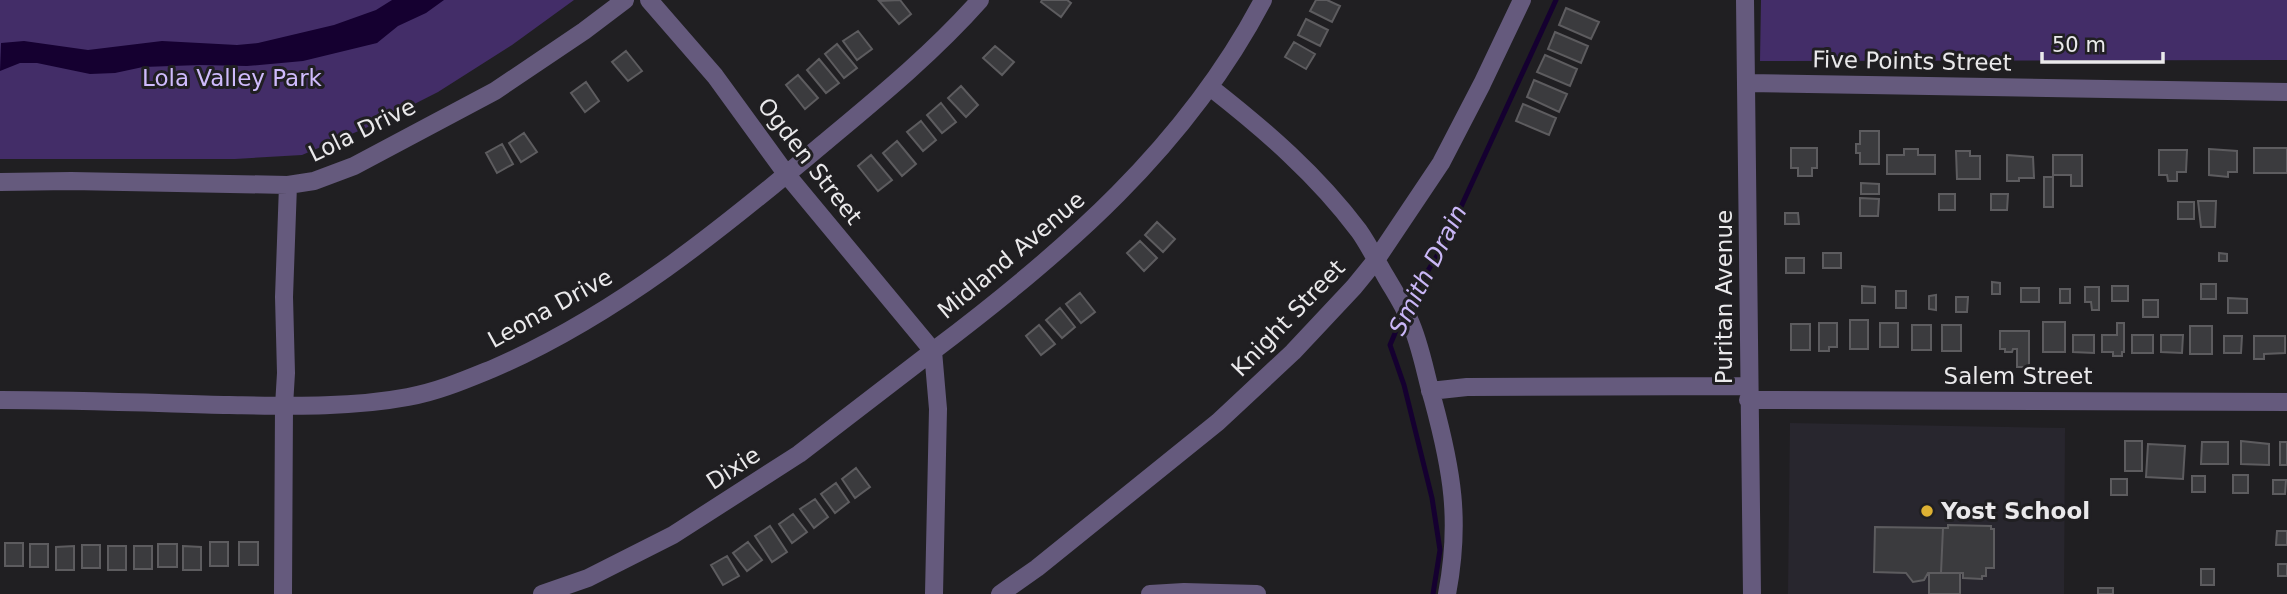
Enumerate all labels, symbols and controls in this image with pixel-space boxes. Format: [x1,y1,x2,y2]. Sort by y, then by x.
scale bar [2042,21,2163,65]
text: 50 m [2052,33,2106,57]
street label: Five Points Street [1812,46,2012,76]
park label: Lola Valley Park [142,65,323,91]
street label: Lola Drive [304,93,420,167]
street label: Ogden Street [753,93,867,229]
street label: Midland Avenue [932,186,1090,324]
water label: Smith Drain [1383,200,1473,340]
street label: Puritan Avenue [1711,210,1737,384]
street label: Knight Street [1226,254,1350,382]
street label: Leona Drive [483,263,617,353]
street label: Salem Street [1944,363,2092,389]
street label: Dixie [701,441,765,495]
place label: Yost School [1940,498,2090,524]
marker: Yost School [1919,503,1935,519]

